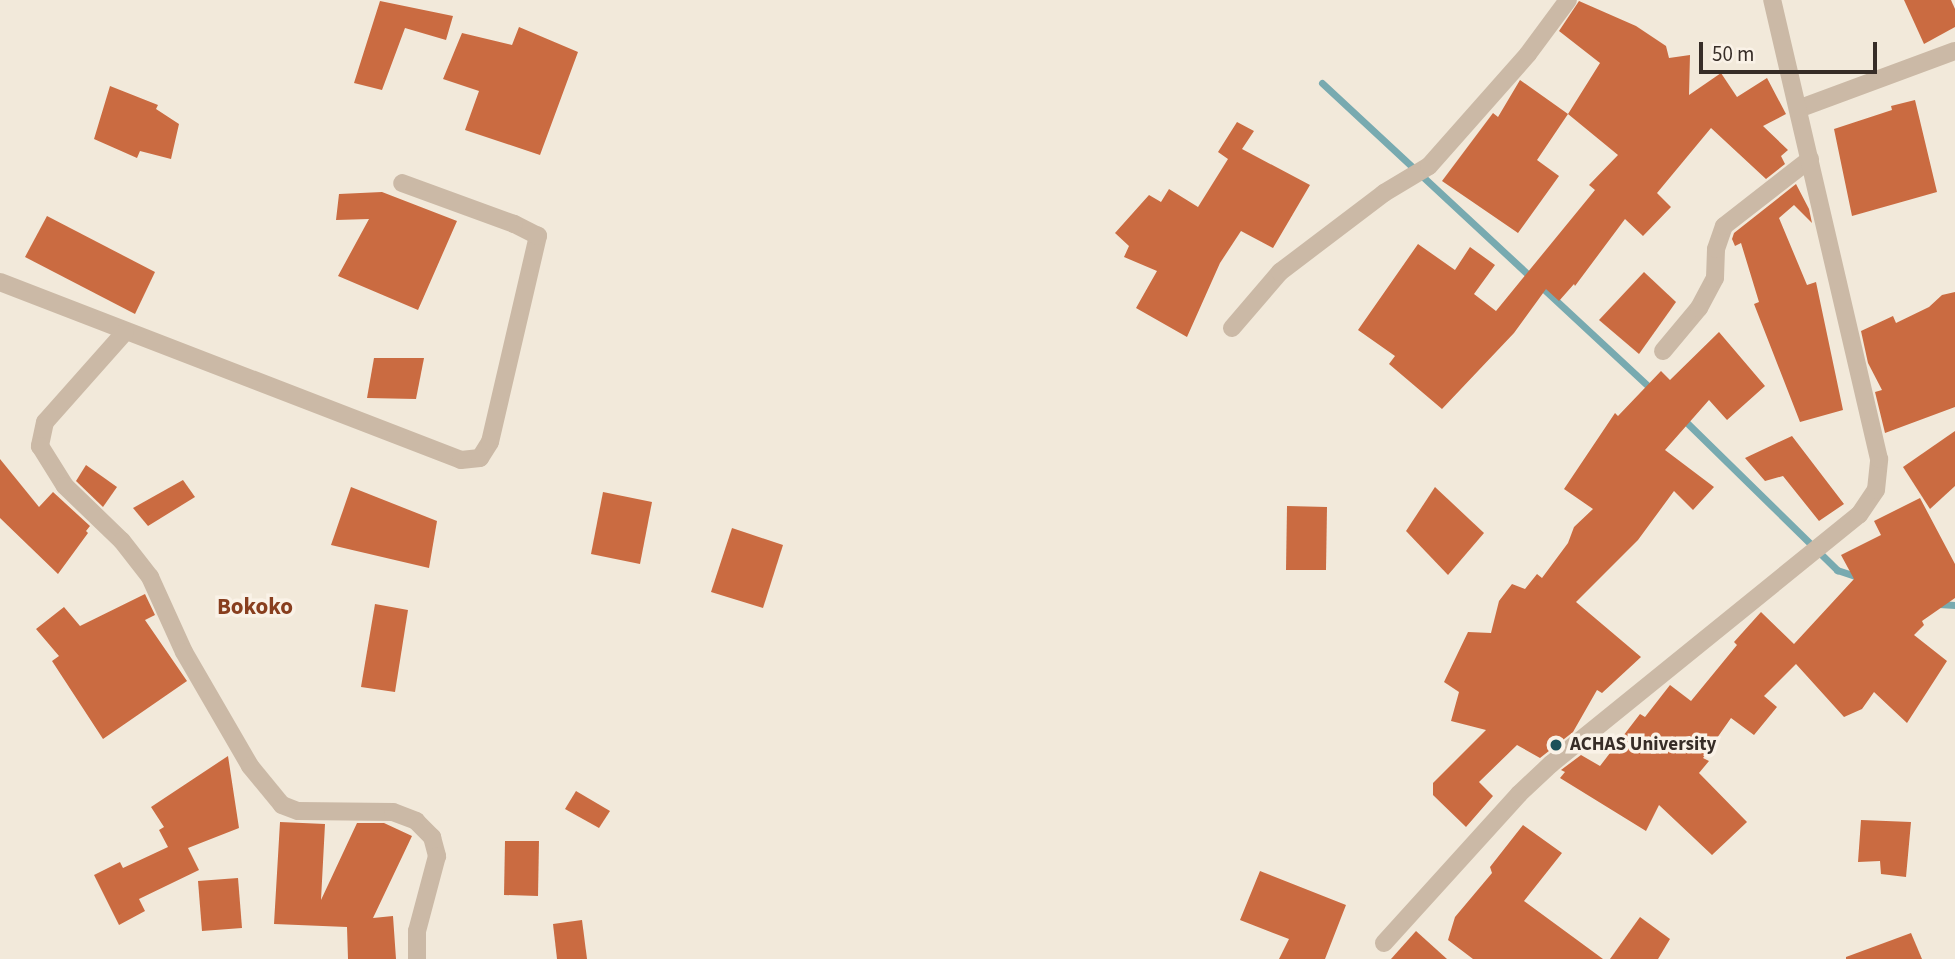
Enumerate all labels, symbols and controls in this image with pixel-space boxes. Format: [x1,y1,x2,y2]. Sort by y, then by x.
scale bar [1703,28,1882,72]
text: 50 m [1712,39,1754,69]
district label: Bokoko [217,593,293,621]
place label: ACHAS University [1570,734,1716,756]
marker: ACHAS University [1548,737,1564,753]

